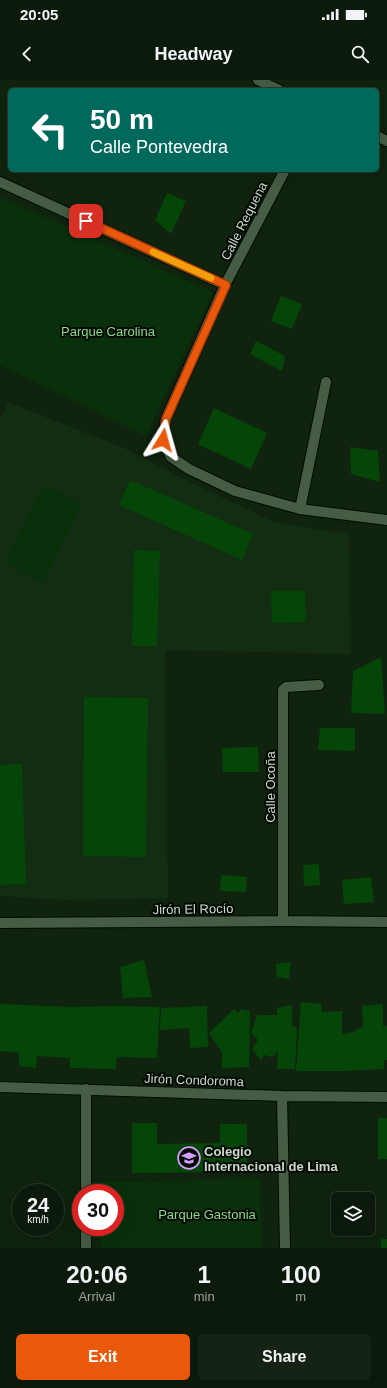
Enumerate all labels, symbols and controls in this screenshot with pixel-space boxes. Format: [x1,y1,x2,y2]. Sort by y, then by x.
text: 20:05 [20,6,58,23]
icon: back [16,43,38,65]
icon: search [349,43,371,65]
text: Headway [154,44,233,64]
icon: left [24,104,76,156]
text: 50 m [90,104,154,135]
text: Calle Pontevedra [90,137,228,157]
street label: Calle Requena [218,179,271,263]
pin [69,204,103,238]
icon: arrive [75,210,97,232]
park label: Parque Carolina [61,324,156,339]
position arrow [142,419,184,461]
street label: Calle Ocoña [263,750,278,823]
street label: Jirón El Rocío [152,901,234,917]
street label: Jirón Condoroma [144,1071,245,1089]
place label: Colegio Internacional de Lima [204,1144,338,1174]
school or university icon: Colegio Internacional de Lima [176,1145,202,1171]
speed limit sign: 30 [72,1184,124,1236]
map controls [331,1192,375,1236]
button: layers [331,1192,375,1236]
text: 24 [27,1194,49,1216]
park label: Parque Gastonia [158,1207,257,1222]
text: km/h [27,1214,49,1225]
text: 20:06 [66,1261,128,1288]
text: 1 [197,1261,211,1288]
text: 100 [281,1261,321,1288]
text: Arrival [78,1289,115,1304]
text: min [194,1289,215,1304]
text: m [295,1289,306,1304]
button: Exit [16,1334,190,1380]
button: Share [198,1334,371,1380]

